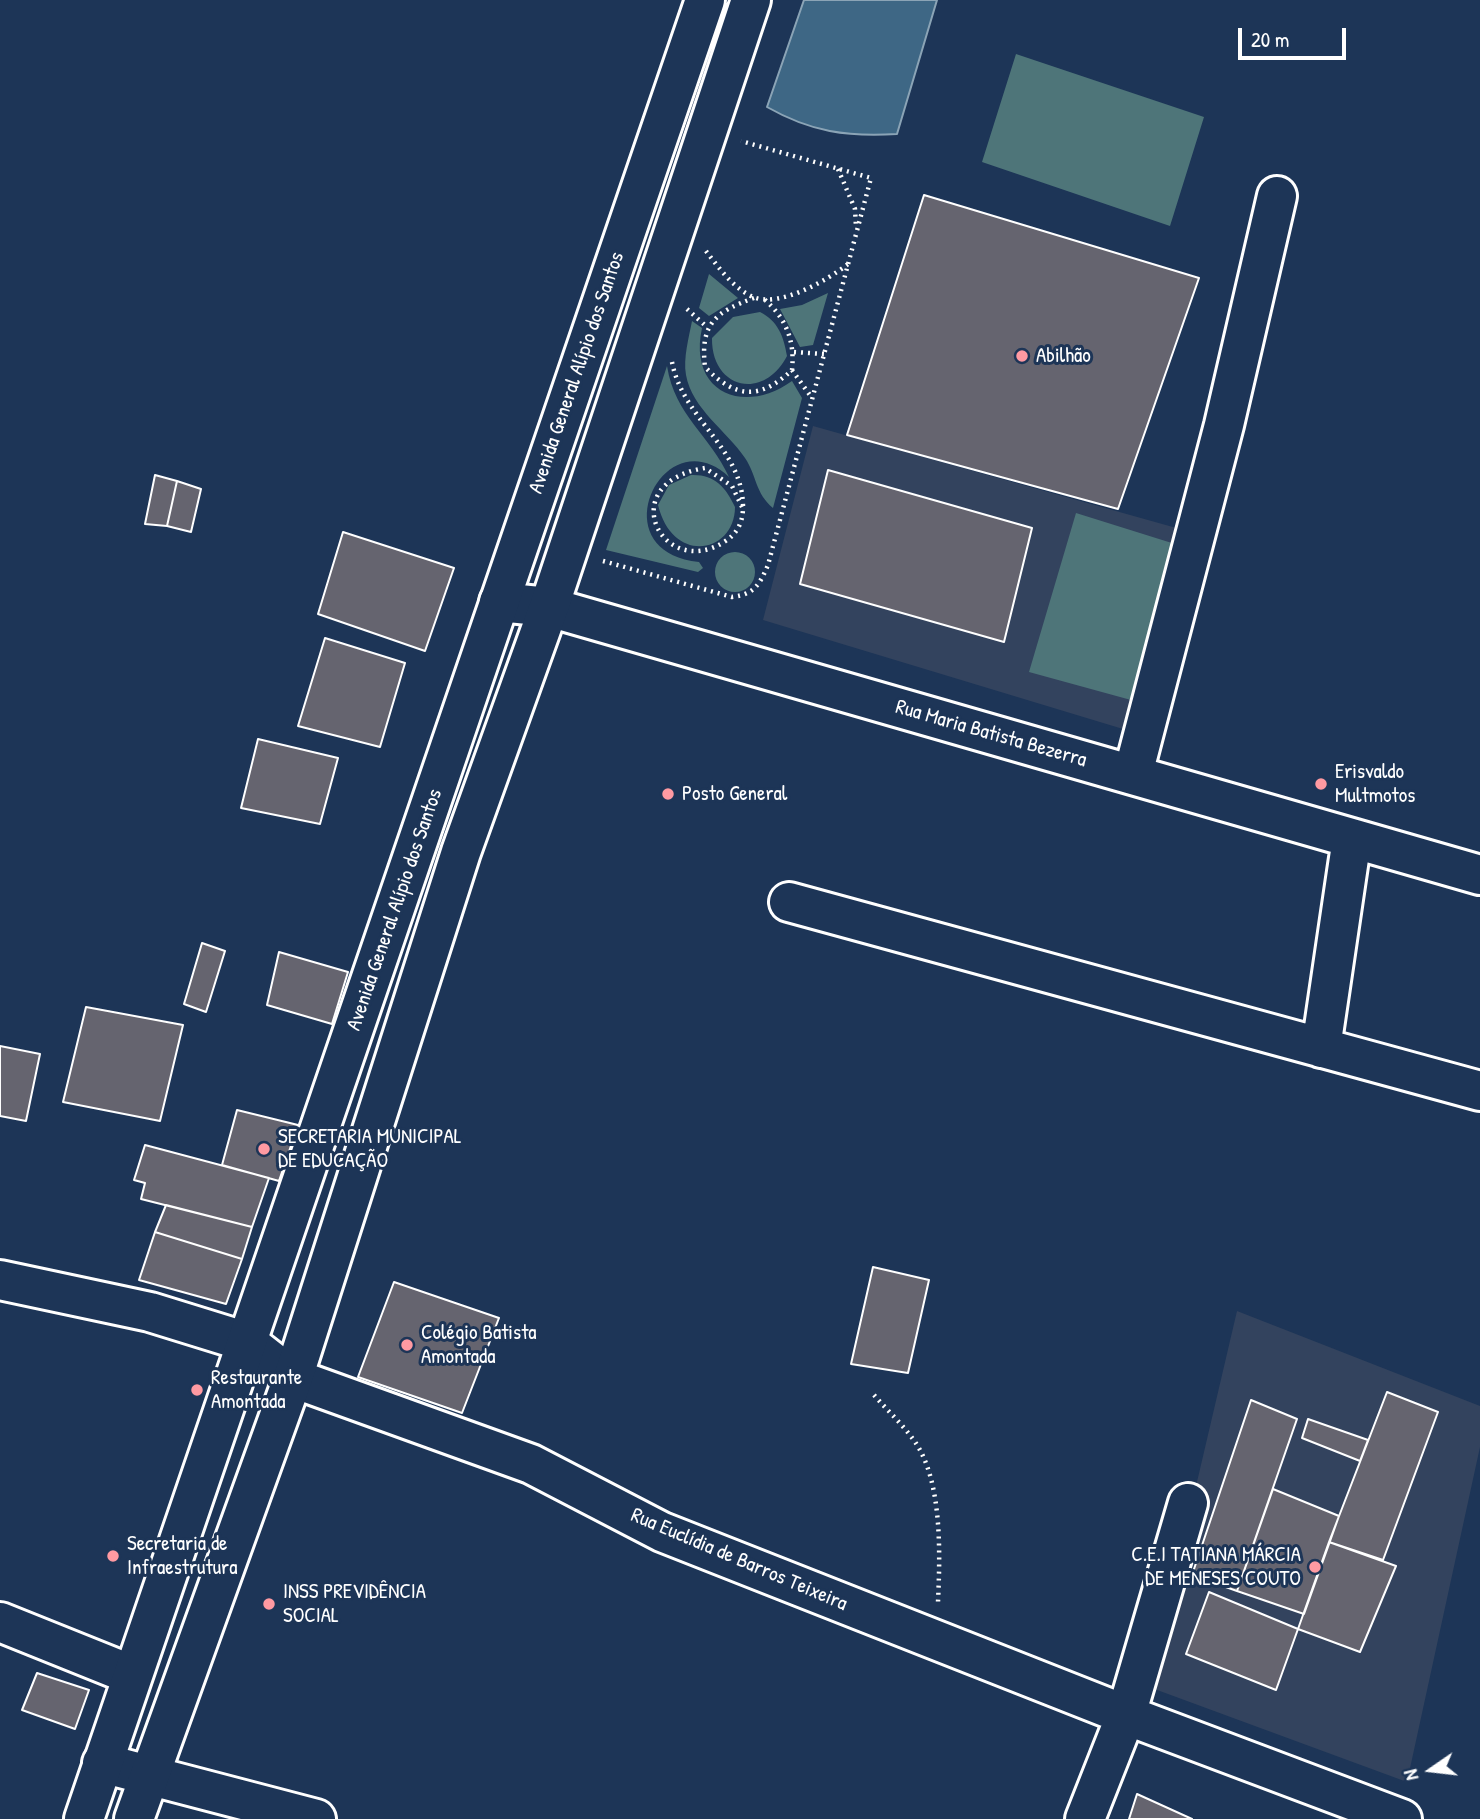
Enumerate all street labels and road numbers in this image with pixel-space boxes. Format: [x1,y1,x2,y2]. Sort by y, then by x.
street label: Avenida General Alípio dos Santos [524,249,630,497]
street label: Rua Maria Batista Bezerra [893,695,1089,773]
street label: Avenida General Alípio dos Santos [342,786,448,1034]
street label: Rua Euclídia de Barros Teixeira [627,1503,851,1617]

